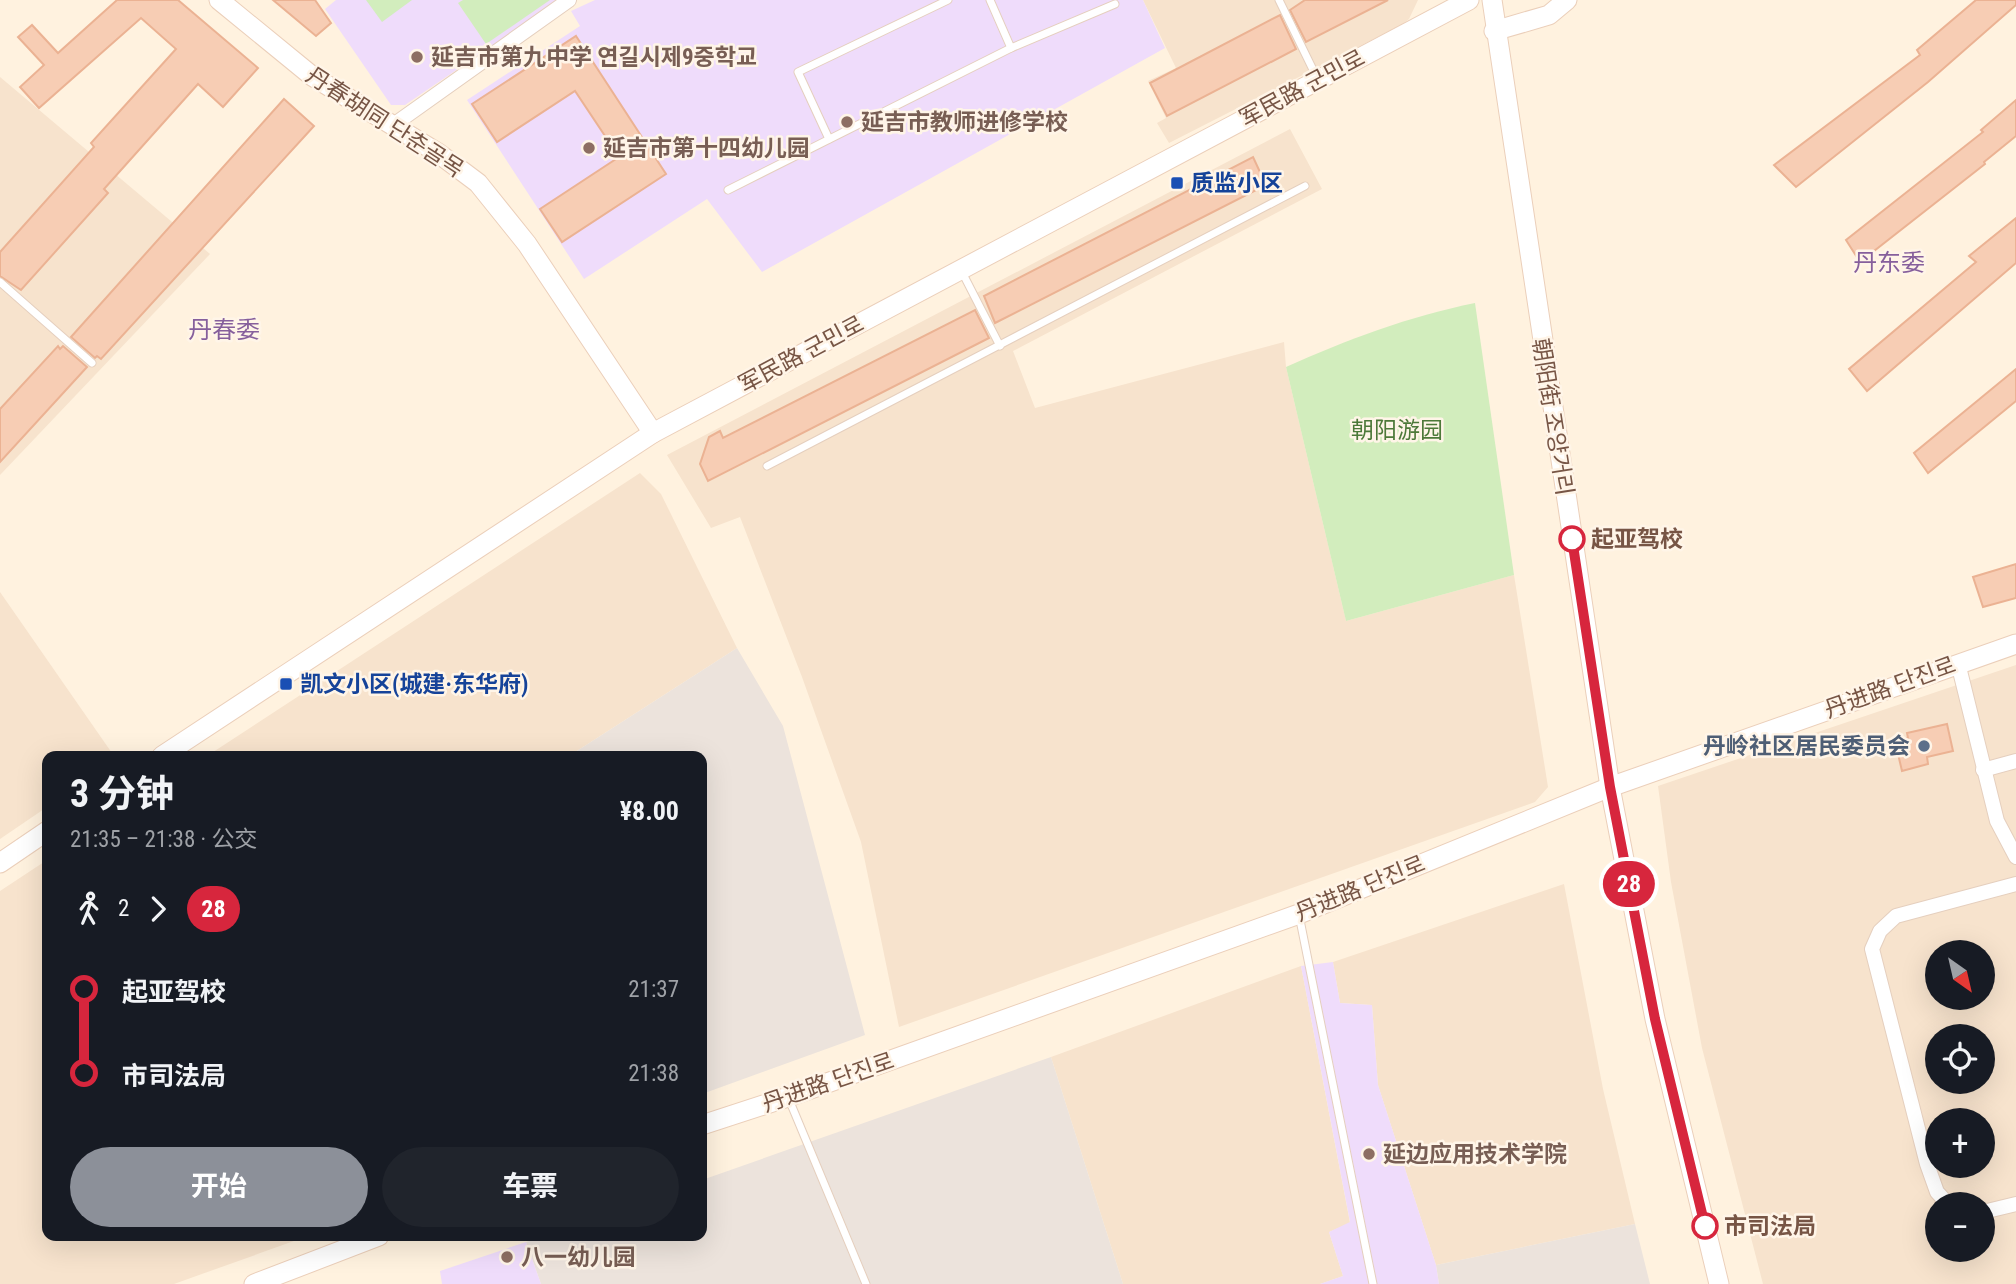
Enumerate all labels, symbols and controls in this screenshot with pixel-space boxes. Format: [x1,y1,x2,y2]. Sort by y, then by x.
place label: 延吉市第九中学 연길시제9중학교 [431,44,757,71]
street label: 军民路 군민로 [1235,44,1369,133]
marker: 延吉市第九中学 연길시제9중학교 [409,49,425,65]
street label: 丹春胡同 단춘골목 [301,62,468,183]
place label: 延吉市教师进修学校 [861,109,1068,136]
marker: 延吉市教师进修学校 [839,114,855,130]
place label: 延吉市第十四幼儿园 [603,135,810,162]
marker: 延吉市第十四幼儿园 [581,140,597,156]
place label: 质监小区 [1191,170,1283,197]
marker: 质监小区 [1169,175,1185,191]
district label: 丹东委 [1853,249,1925,277]
street label: 军民路 군민로 [734,310,868,399]
district label: 丹春委 [188,316,260,344]
street label: 朝阳街 조양거리 [1527,336,1578,498]
park label: 朝阳游园 [1351,417,1443,444]
marker: 起亚驾校 [1559,526,1585,552]
place label: 起亚驾校 [1591,526,1683,553]
street label: 丹进路 단진로 [1821,651,1960,724]
place label: 凯文小区(城建·东华府) [300,671,528,698]
marker: 凯文小区(城建·东华府) [278,676,294,692]
place label: 丹岭社区居民委员会 [1703,733,1910,760]
marker: 丹岭社区居民委员会 [1916,738,1932,754]
text: 3 分钟 [70,772,174,816]
text: ¥8.00 [620,796,679,826]
text: 21:35 – 21:38 · 公交 [70,826,257,853]
street label: 丹进路 단진로 [1291,850,1429,927]
line badge: 28 [1598,861,1660,907]
text: 28 [1617,870,1641,898]
icon: walk [70,890,108,928]
icon: forward [139,890,177,928]
text: 2 [118,895,129,922]
text: 28 [201,895,226,923]
north arrow [1925,940,1995,1010]
map controls [1925,940,1995,1262]
text: 21:37 [628,976,679,1003]
text: 起亚驾校 [122,977,226,1007]
button: locate [1925,1024,1995,1094]
street label: 丹进路 단진로 [759,1047,898,1118]
text: 21:38 [628,1060,679,1087]
text: 市司法局 [122,1061,226,1091]
button: + [1925,1108,1995,1178]
place label: 延边应用技术学院 [1383,1141,1567,1168]
marker: 延边应用技术学院 [1361,1146,1377,1162]
button: 开始 [70,1147,368,1227]
button: 车票 [382,1147,679,1227]
button: − [1925,1192,1995,1262]
marker: 市司法局 [1692,1213,1718,1239]
place label: 市司法局 [1724,1213,1816,1240]
place label: 八一幼儿园 [521,1244,636,1271]
marker: 八一幼儿园 [499,1249,515,1265]

